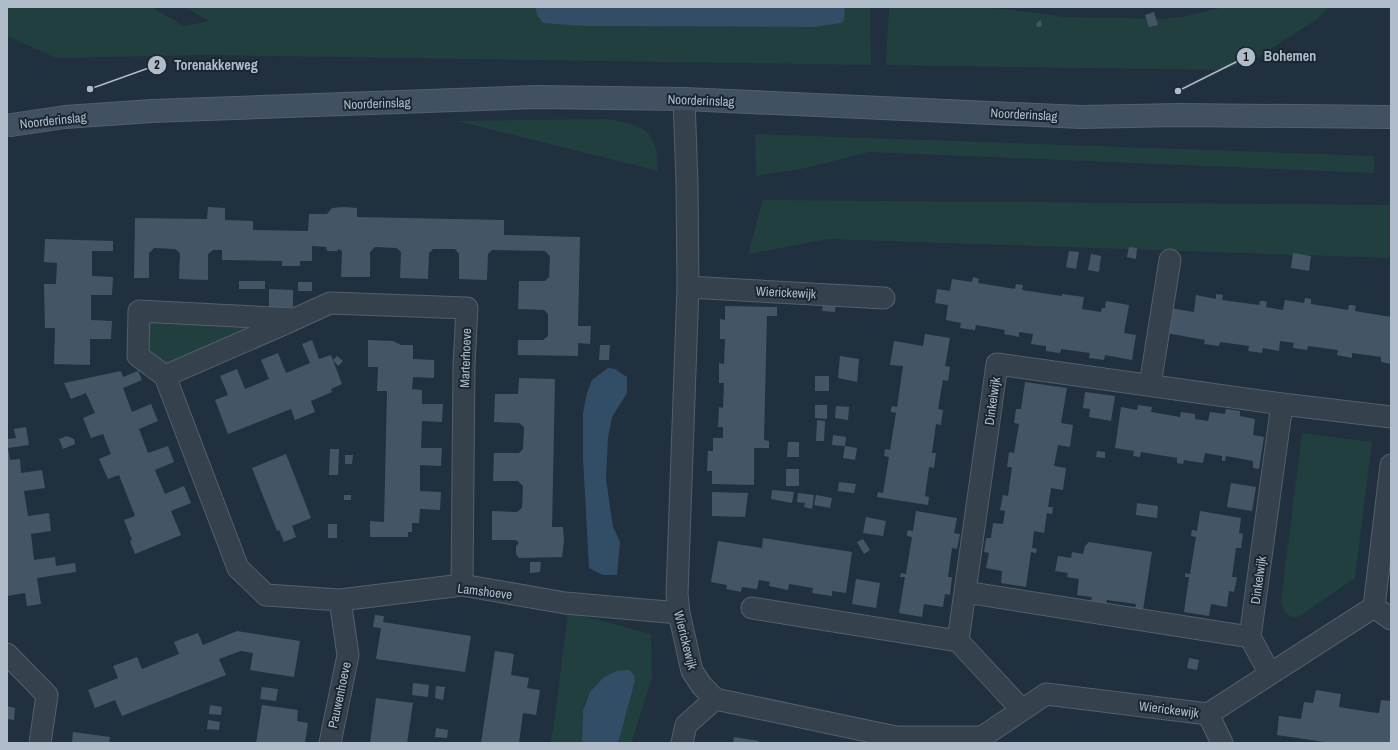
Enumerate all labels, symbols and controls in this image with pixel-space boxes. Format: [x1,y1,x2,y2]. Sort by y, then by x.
callout: Bohemen [1236,44,1324,70]
text: Bohemen [1264,47,1316,65]
text: 1 [1243,49,1249,65]
callout: Torenakkerweg [147,52,266,78]
text: Torenakkerweg [174,56,258,74]
text: 2 [154,57,160,73]
street label: Noorderinslag [667,91,735,110]
street label: Noorderinslag [343,94,411,113]
street label: Noorderinslag [990,104,1058,125]
street label: Noorderinslag [19,109,87,132]
street label: Wierickewijk [755,282,817,303]
street label: Marterhoeve [456,328,475,388]
street label: Dinkelwijk [981,375,1004,426]
street label: Dinkelwijk [1247,554,1270,605]
street label: Lamshoeve [457,580,513,603]
street label: Wierickewijk [670,609,701,672]
street label: Pauwenhoeve [324,660,355,730]
street label: Wierickewijk [1138,697,1201,722]

